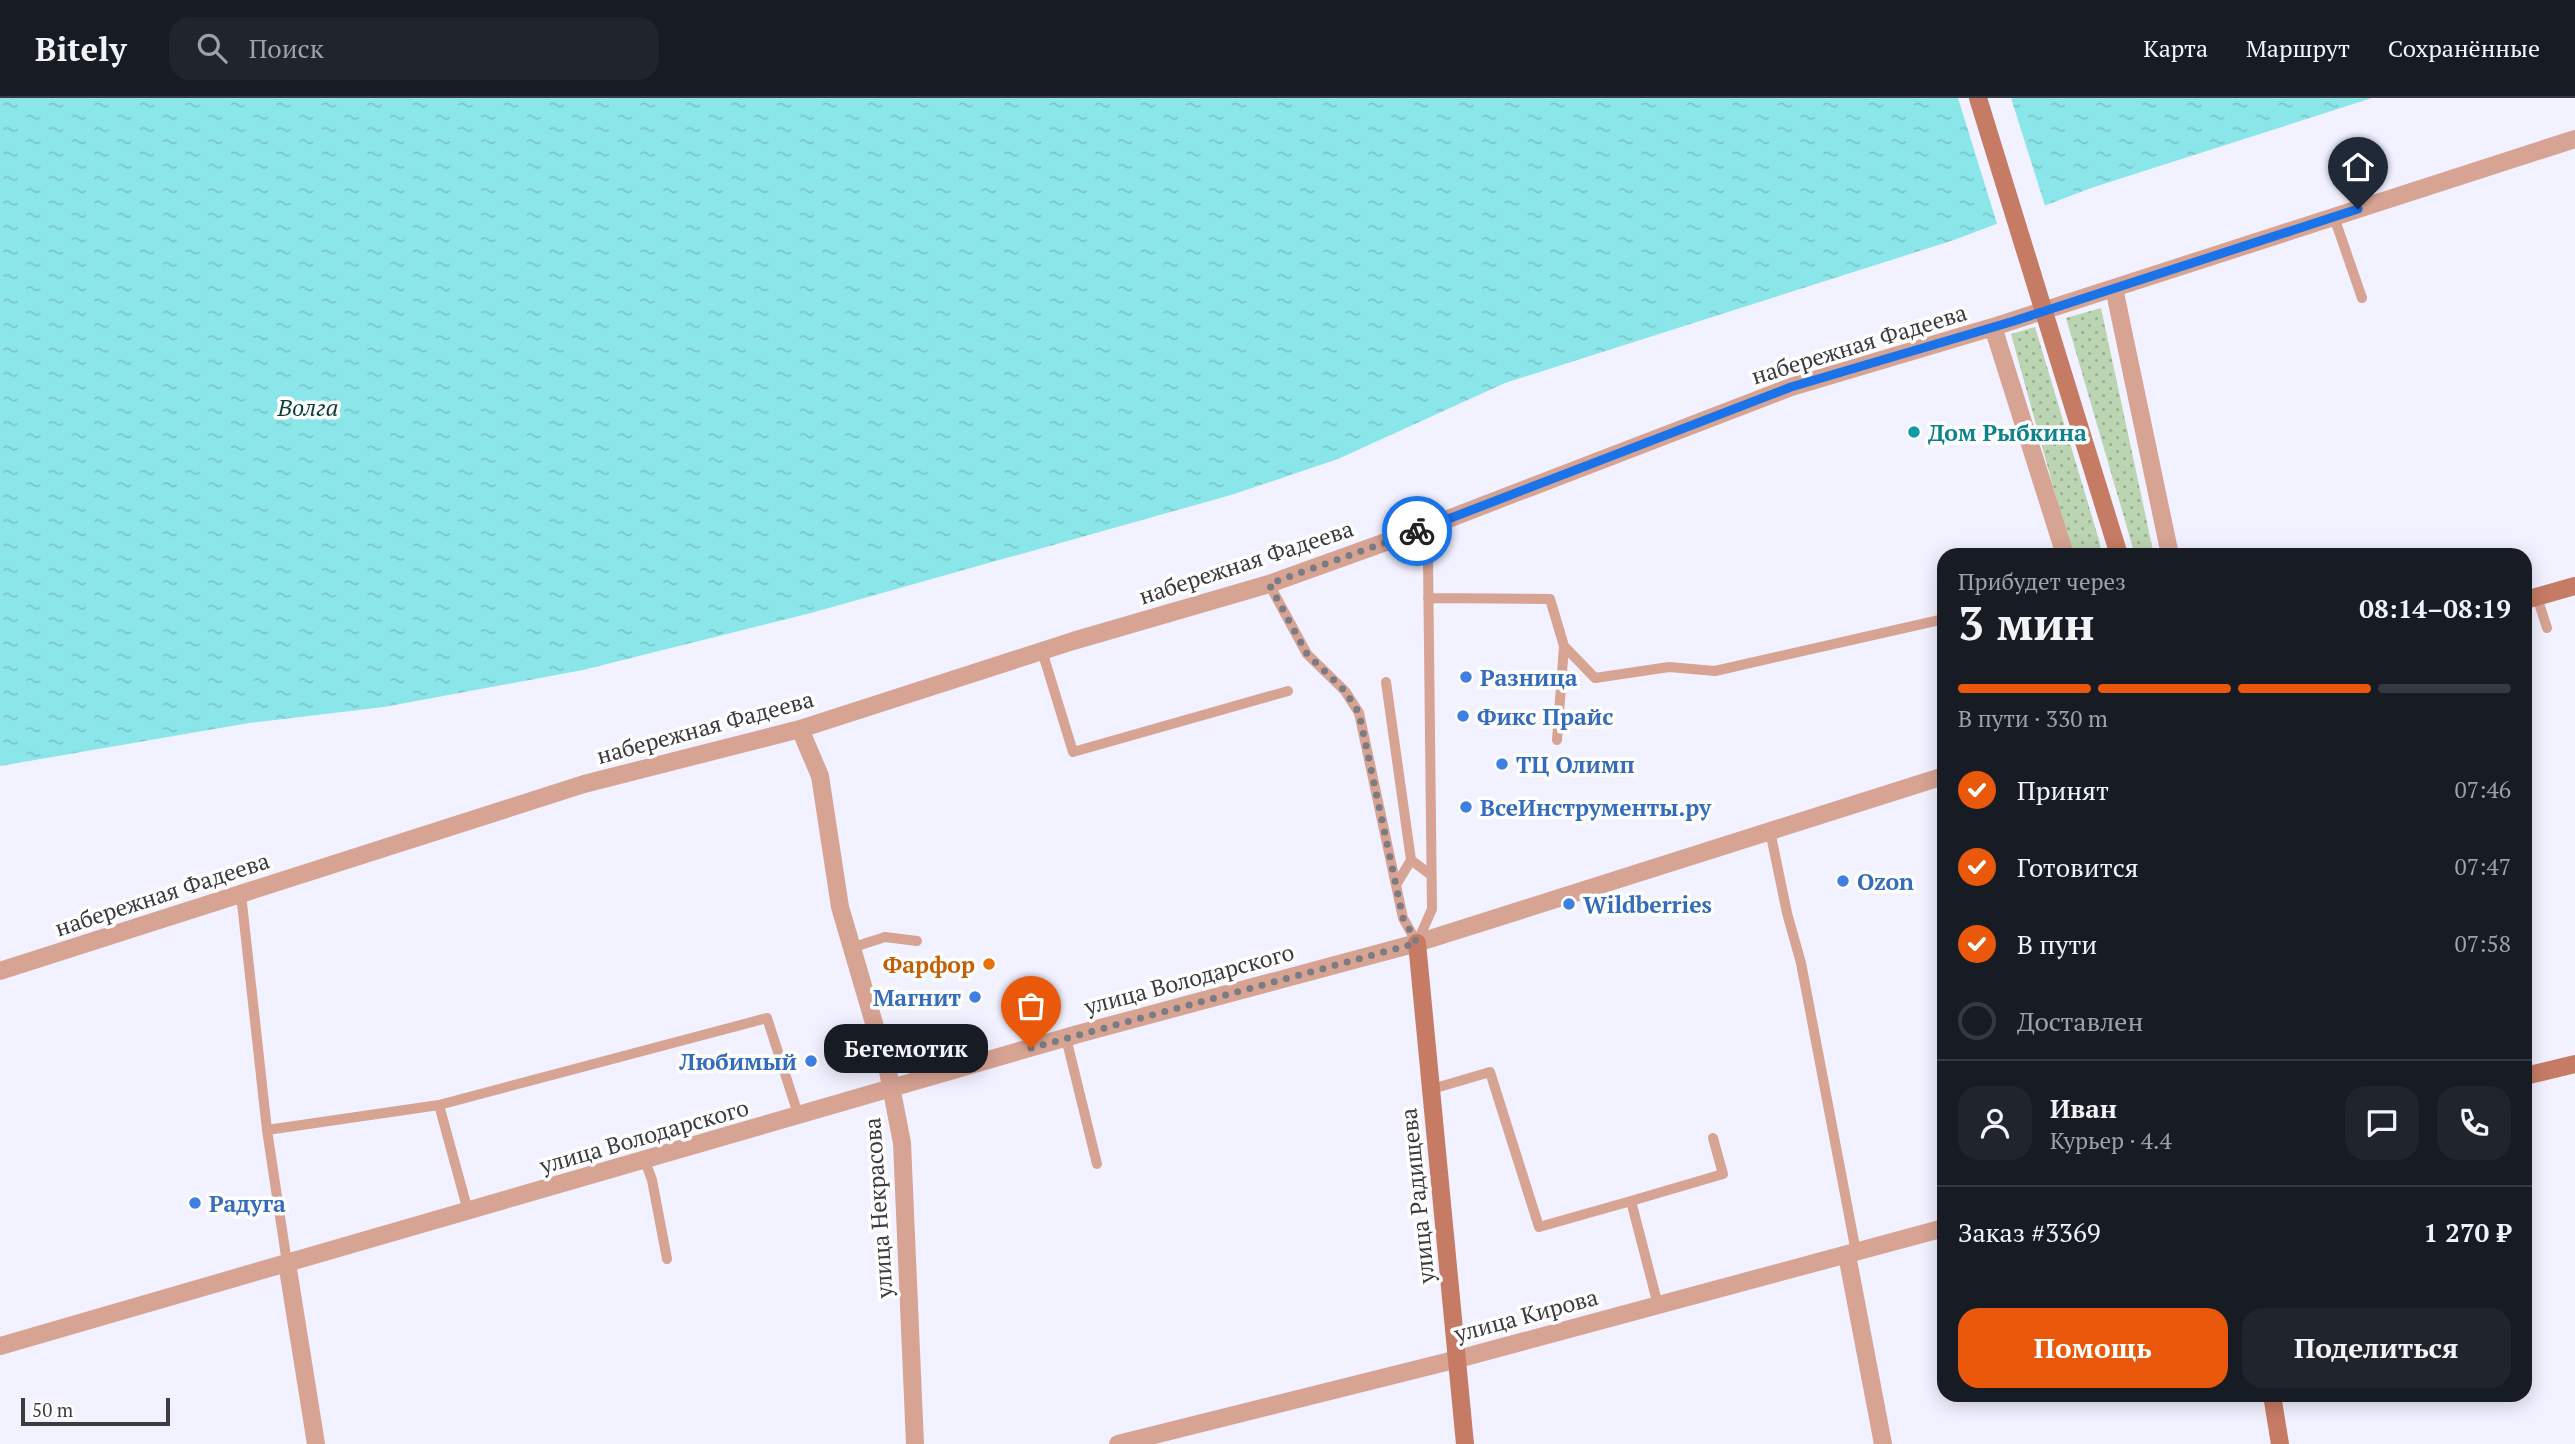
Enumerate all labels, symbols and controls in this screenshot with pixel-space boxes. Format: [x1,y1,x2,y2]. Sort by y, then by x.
search box [169,17,659,80]
text: Bitely [35,27,127,70]
icon: search [193,29,231,67]
text: Поиск [249,31,324,65]
text: Карта [2143,32,2208,64]
text: Маршрут [2246,32,2350,64]
text: Сохранённые [2388,32,2540,64]
pin [2328,137,2388,209]
icon: home [2339,148,2377,186]
street label: набережная Фадеева [1747,296,1971,392]
water label: Волга [277,391,338,423]
place label: Дом Рыбкина [1928,417,2087,448]
marker: Дом Рыбкина [1906,424,1922,440]
courier [1382,496,1452,566]
icon: bike [1398,512,1436,550]
street label: набережная Фадеева [1135,513,1358,611]
text: Прибудет через [1958,566,2126,597]
text: 08:14–08:19 [2359,591,2511,625]
text: 3 мин [1958,592,2095,653]
place label: Разница [1480,662,1578,693]
marker: Разница [1458,669,1474,685]
street label: набережная Фадеева [593,683,817,771]
place label: Фикс Прайс [1477,701,1613,732]
text: В пути · 330 m [1958,703,2108,734]
marker: Фикс Прайс [1455,708,1471,724]
place label: ТЦ Олимп [1516,749,1635,780]
marker: ТЦ Олимп [1494,756,1510,772]
icon: check [1958,771,1996,809]
text: Принят [2017,773,2109,807]
text: 07:46 [2454,774,2511,805]
place label: ВсеИнструменты.ру [1480,792,1712,823]
marker: ВсеИнструменты.ру [1458,799,1474,815]
street label: набережная Фадеева [51,845,274,943]
icon: check [1958,848,1996,886]
text: Готовится [2017,850,2139,884]
text: 07:47 [2454,851,2511,882]
place label: Ozon [1857,866,1914,897]
marker: Ozon [1835,873,1851,889]
place label: Wildberries [1583,889,1712,920]
marker: Wildberries [1561,896,1577,912]
icon: check [1958,925,1996,963]
text: В пути [2017,927,2097,961]
text: 07:58 [2454,928,2511,959]
street label: улица Володарского [1080,936,1297,1022]
place label: Фарфор [883,949,975,980]
marker: Фарфор [981,956,997,972]
pin [1001,976,1061,1048]
place label: Магнит [873,982,962,1013]
icon: bag [1012,987,1050,1025]
marker: Магнит [967,989,983,1005]
text: Доставлен [2017,1004,2143,1038]
callout: Бегемотик [824,1024,989,1072]
text: Бегемотик [844,1033,968,1064]
place label: Любимый [678,1046,797,1077]
marker: Любимый [803,1053,819,1069]
button: person [1958,1086,2032,1160]
button: chat [2345,1086,2419,1160]
button: phone [2437,1086,2511,1160]
street label: улица Володарского [535,1091,752,1181]
text: Иван [2050,1091,2117,1125]
street label: улица Радищева [1392,1106,1442,1286]
street label: улица Некрасова [856,1116,900,1300]
text: Курьер · 4.4 [2050,1125,2172,1156]
place label: Радуга [209,1188,286,1219]
marker: Радуга [187,1195,203,1211]
text: Заказ #3369 [1958,1215,2101,1249]
text: 1 270 ₽ [2424,1215,2511,1249]
street label: улица Кирова [1450,1281,1602,1349]
button: Помощь [1958,1308,2228,1388]
button: Поделиться [2242,1308,2511,1388]
scale bar [21,1395,170,1427]
text: 50 m [32,1397,73,1422]

